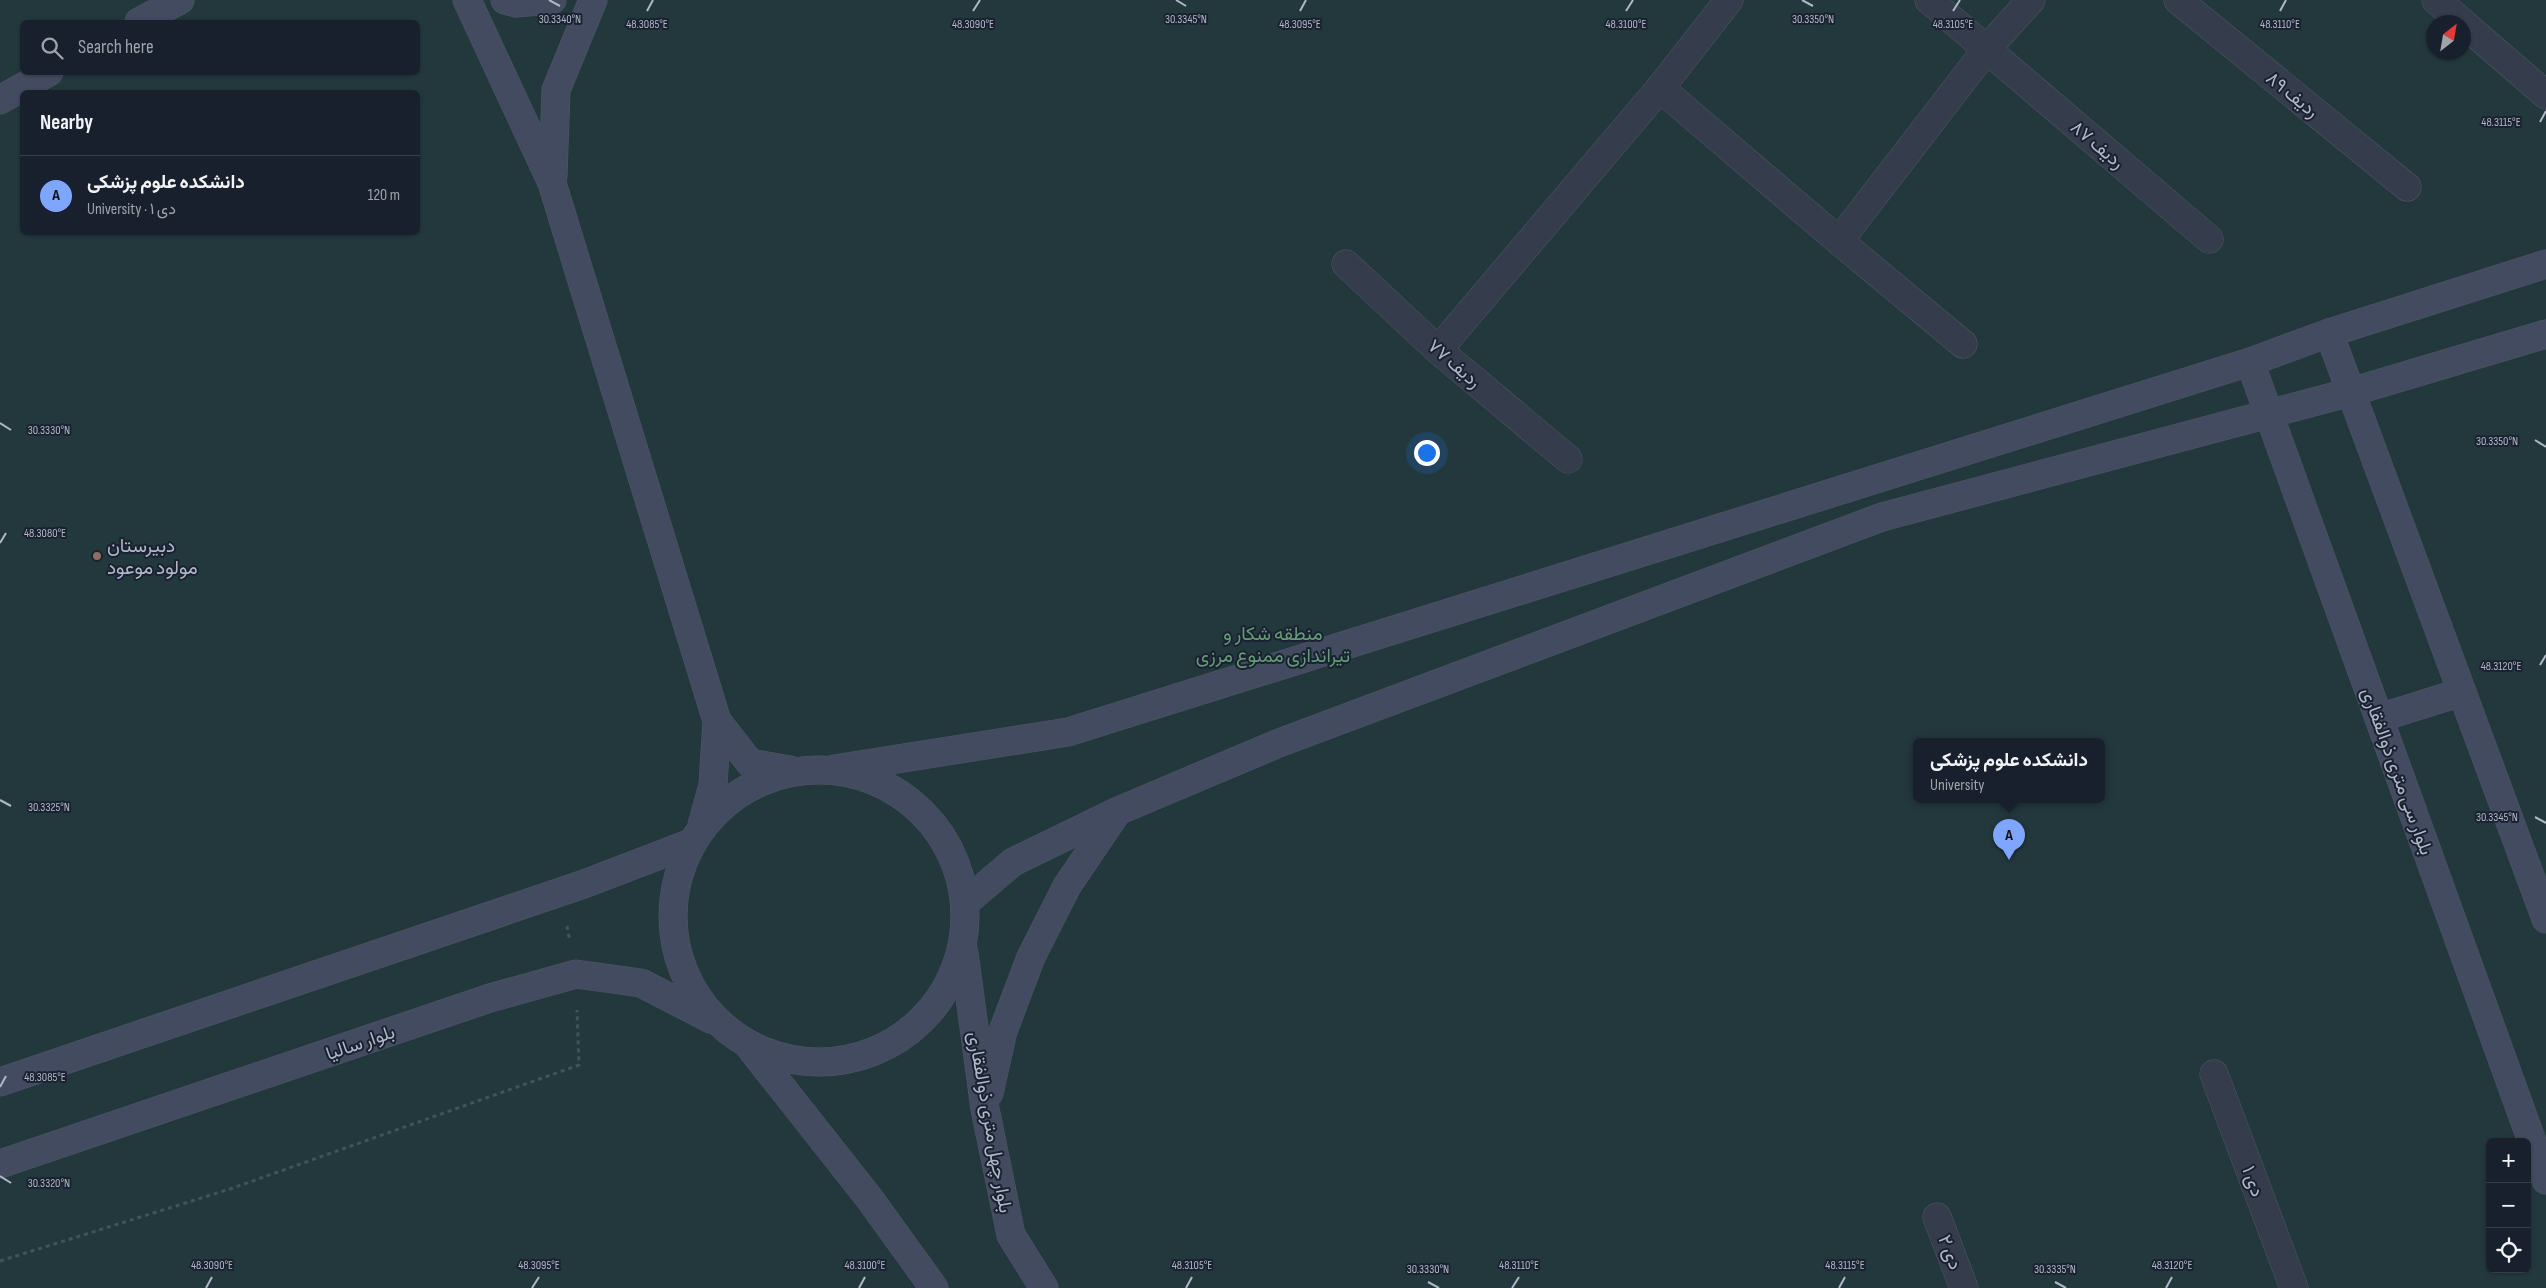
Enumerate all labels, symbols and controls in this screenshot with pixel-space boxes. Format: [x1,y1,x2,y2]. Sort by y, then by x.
text: 30.3340°N [539,12,581,27]
text: 30.3345°N [1165,12,1207,27]
text: 30.3350°N [1792,12,1834,27]
north arrow [2426,15,2471,60]
text: 48.3085°E [626,17,668,32]
text: 48.3090°E [952,17,994,32]
text: 48.3095°E [1279,17,1321,32]
text: 48.3100°E [1606,17,1647,32]
text: 48.3105°E [1933,17,1973,32]
text: 48.3110°E [2260,17,2300,32]
search box [20,20,420,75]
icon: search [38,34,66,62]
text: Search here [78,36,154,59]
street label: ردیف ۸۹ [2261,67,2323,123]
text: Nearby [40,110,93,135]
text: 48.3115°E [2481,115,2521,130]
street label: ردیف ۸۷ [2065,116,2129,174]
text: دانشکده علوم پزشکی [87,171,245,194]
text: A [52,186,60,205]
text: 120 m [368,186,400,205]
text: University · دی ۱ [87,200,176,219]
street label: ردیف ۷۷ [1423,335,1485,394]
text: 30.3330°N [28,423,70,438]
text: 30.3350°N [2476,434,2518,449]
your location [1414,440,1440,466]
text: 48.3080°E [24,526,66,541]
place label: دبیرستان مولود موعود [107,535,198,580]
marker: دبیرستان مولود موعود [91,550,103,562]
park label: منطقه شکار و تیراندازی ممنوع مرزی [1196,623,1350,668]
text: 48.3120°E [2481,659,2521,674]
street label: بلوار سی متری ذوالفقاری [2356,685,2438,858]
popup [1913,738,2105,803]
text: دانشکده علوم پزشکی [1930,749,2088,772]
text: University [1930,776,1985,795]
text: 30.3325°N [28,800,70,815]
text: 30.3345°N [2476,810,2518,825]
pin: A [1993,819,2025,860]
street label: بلوار سالیا [323,1021,398,1066]
street label: بلوار چهل متری ذوالفقاری [961,1030,1017,1215]
text: 48.3085°E [24,1070,66,1085]
map controls [2486,1138,2531,1273]
button: + [2486,1138,2531,1183]
street label: دی ۱ [2236,1163,2269,1200]
text: 30.3320°N [28,1176,70,1191]
button: − [2486,1183,2531,1228]
button: locate [2486,1228,2531,1273]
street label: دی ۲ [1933,1232,1967,1273]
text: 48.3090°E [191,1258,233,1273]
text: 48.3095°E [518,1258,560,1273]
text: 48.3100°E [845,1258,886,1273]
text: 48.3105°E [1172,1258,1212,1273]
text: 48.3110°E [1499,1258,1539,1273]
text: 48.3115°E [1825,1258,1865,1273]
text: 48.3120°E [2152,1258,2192,1273]
text: 30.3330°N [1407,1262,1449,1277]
text: 30.3335°N [2034,1262,2076,1277]

